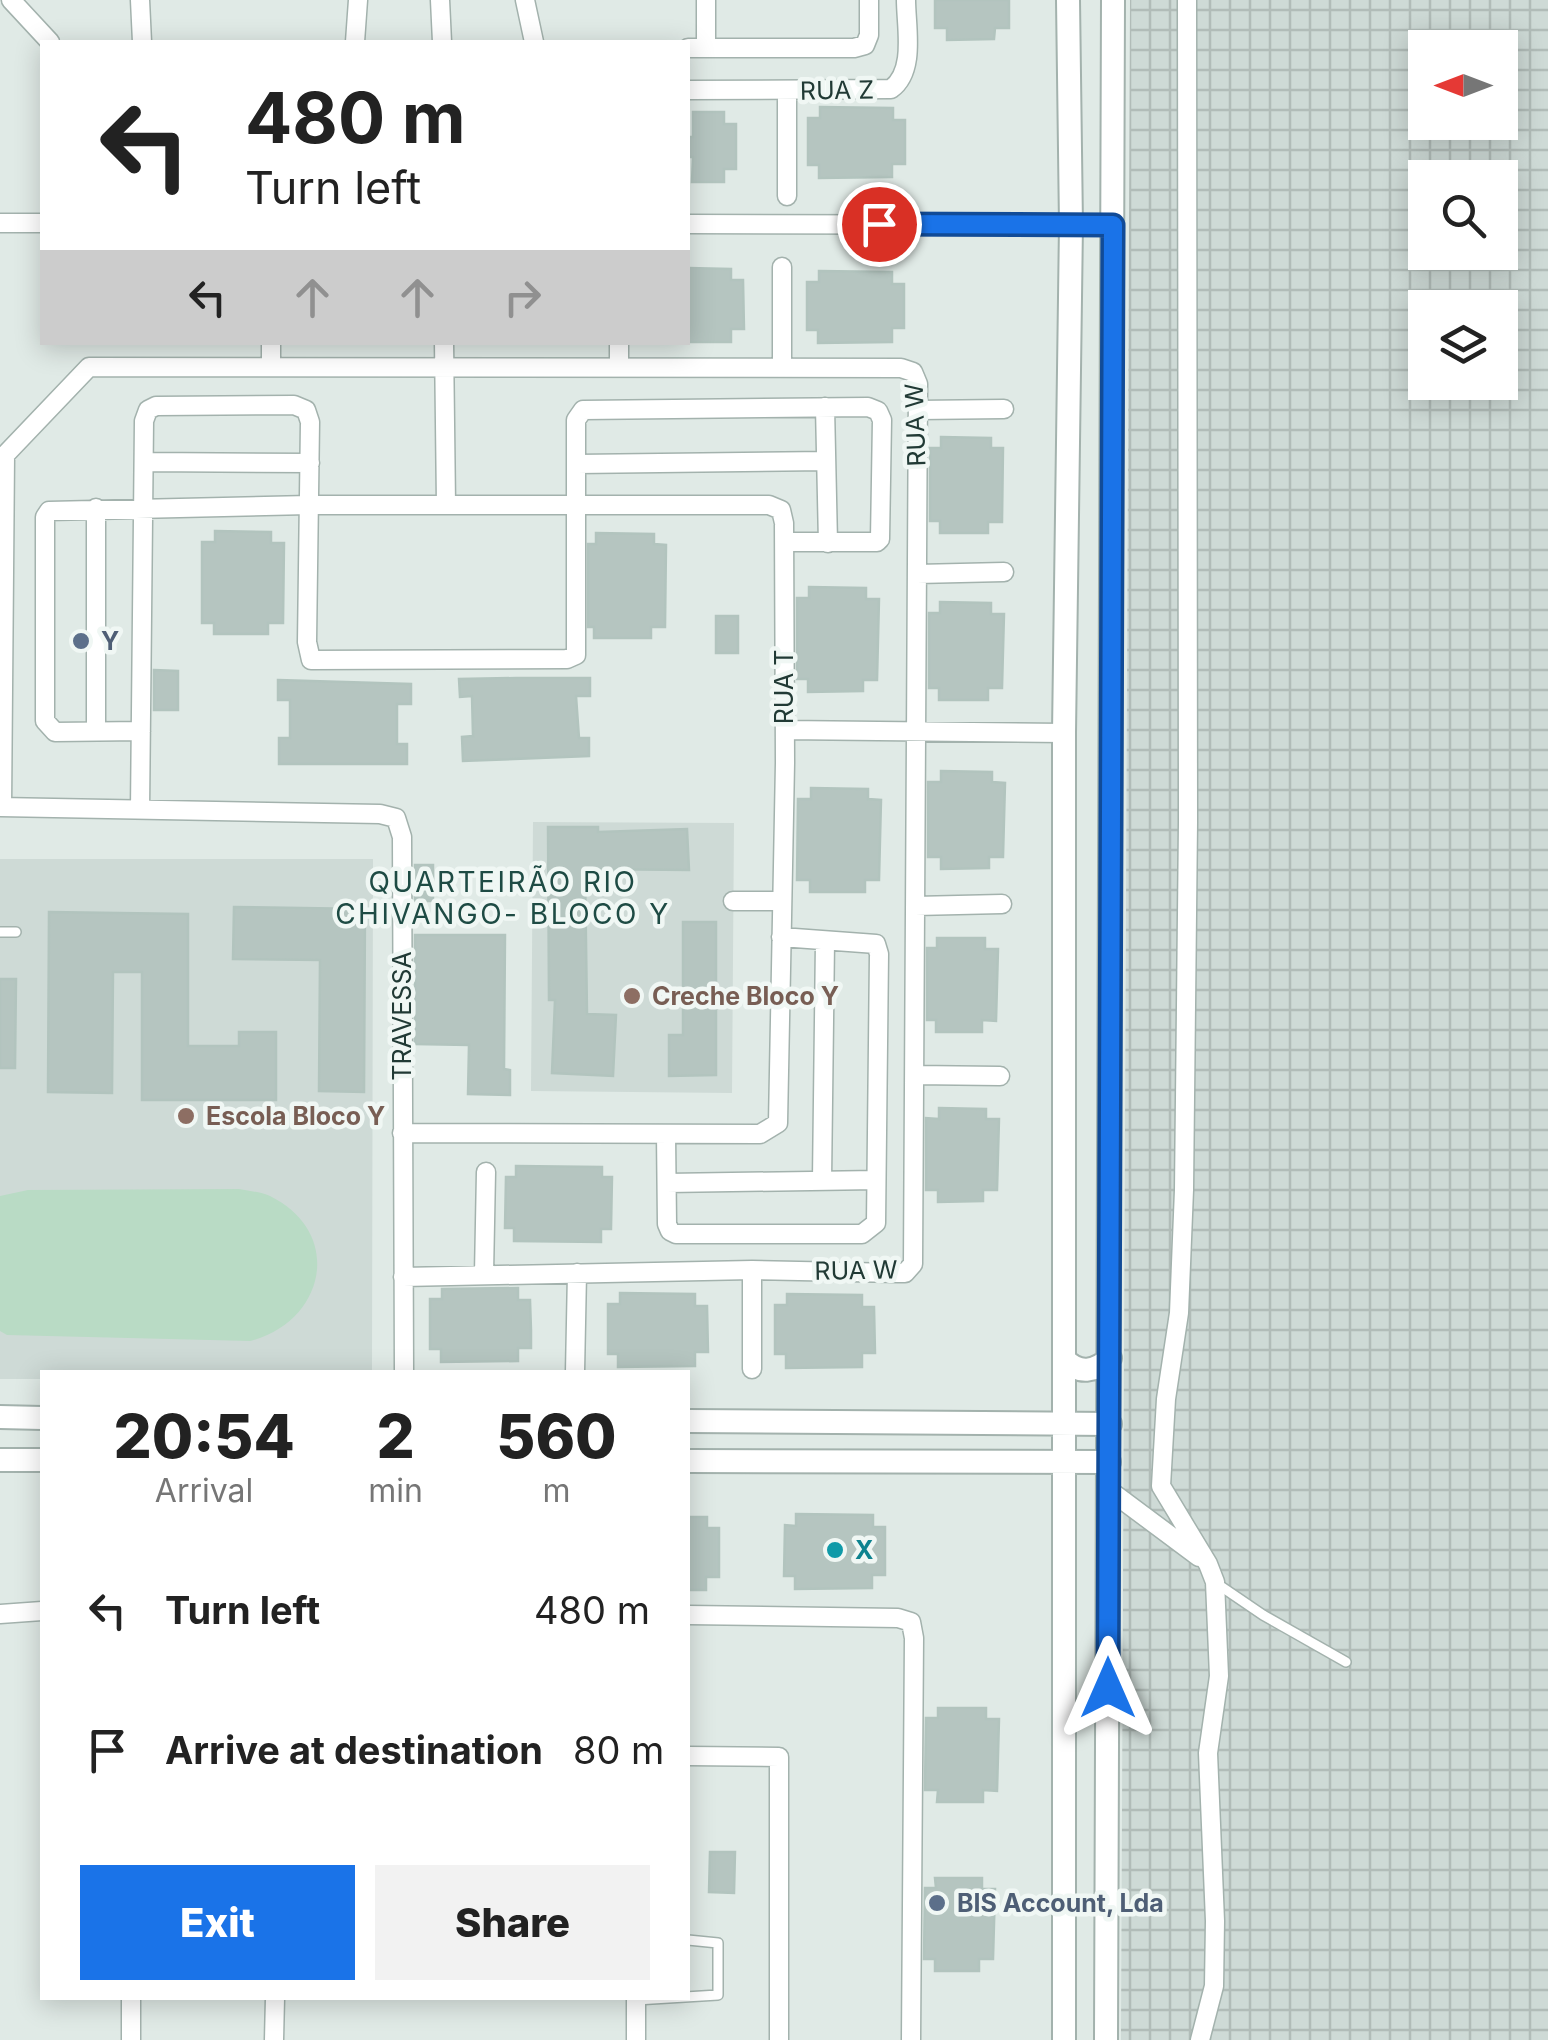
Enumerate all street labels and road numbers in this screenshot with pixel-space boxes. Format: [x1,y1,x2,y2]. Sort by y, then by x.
street label: RUA Z [800,74,874,106]
street label: RUA W [899,383,931,467]
street label: RUA T [769,650,799,724]
street label: TRAVESSA [387,951,417,1081]
street label: RUA W [814,1254,898,1286]

